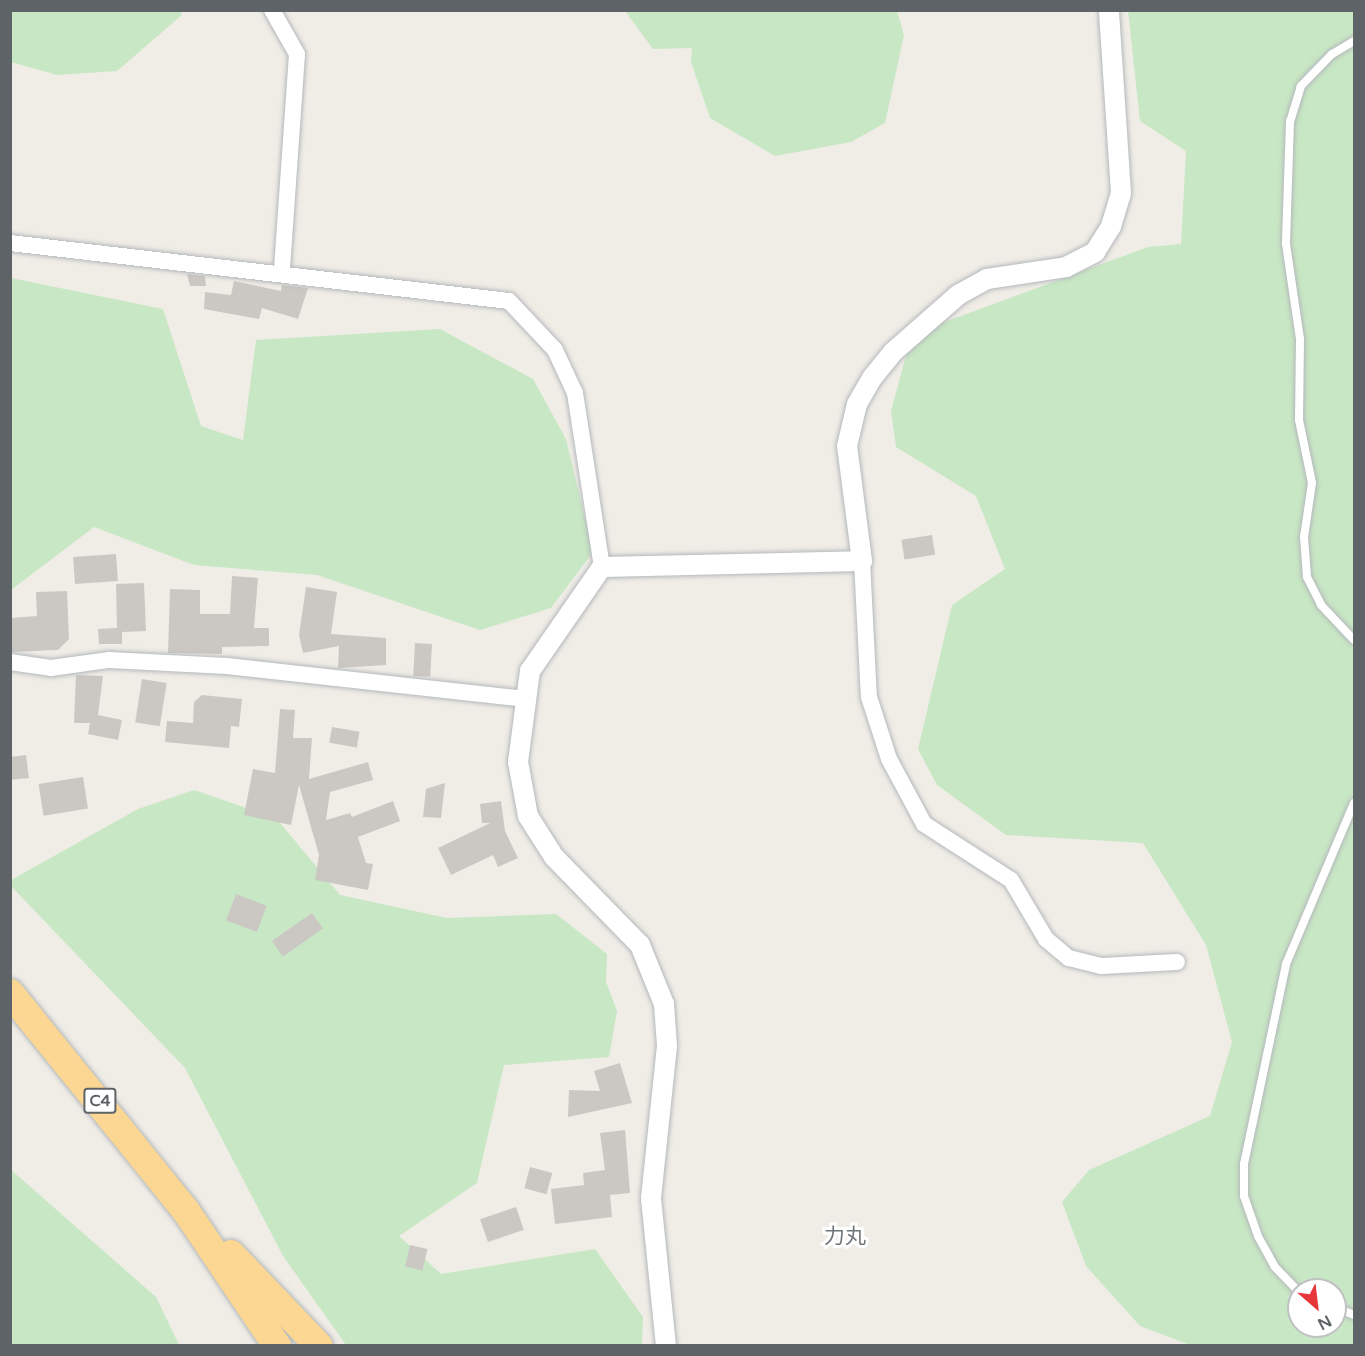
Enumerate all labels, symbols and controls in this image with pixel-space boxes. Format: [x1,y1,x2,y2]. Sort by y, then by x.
road number: C4 [82,1088,118,1114]
district label: 力丸 [824,1224,866,1250]
north arrow [1287,1278,1347,1338]
text: N [1314,1310,1335,1334]

